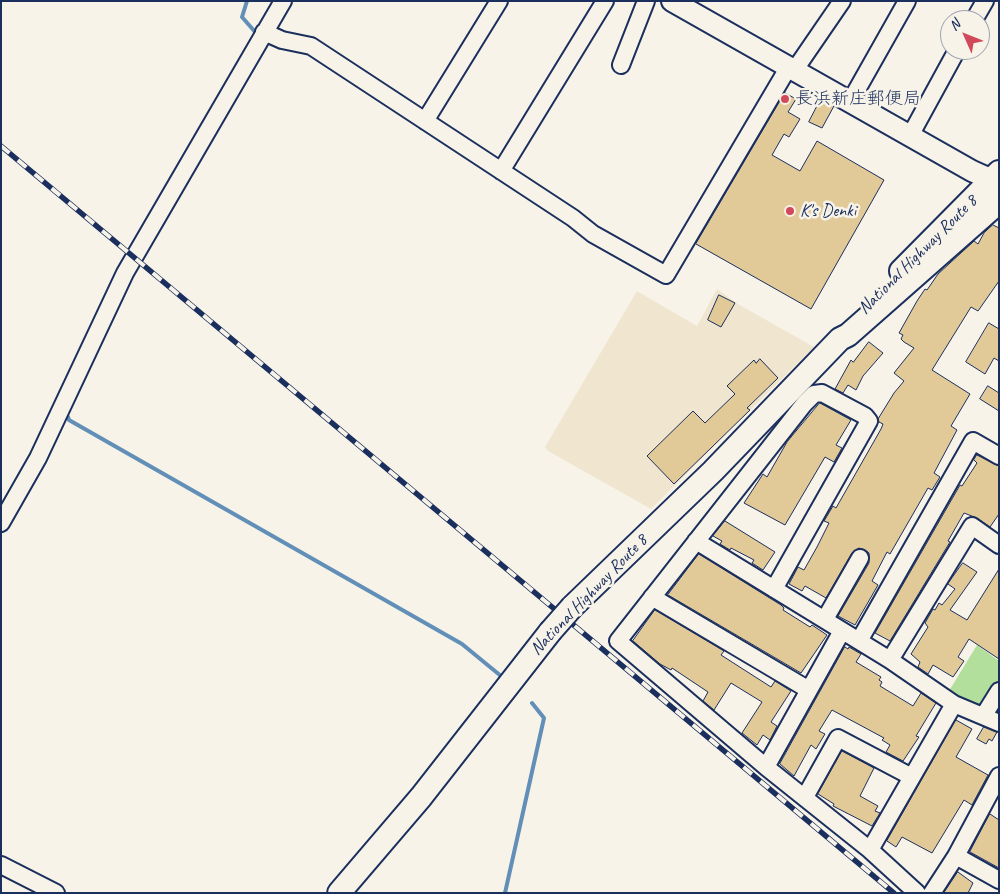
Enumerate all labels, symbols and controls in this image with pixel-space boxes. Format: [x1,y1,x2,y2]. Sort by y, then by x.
north arrow [940,10,990,60]
text: N [945,16,964,34]
place label: 長浜新庄郵便局 [795,88,921,110]
marker: 長浜新庄郵便局 [779,93,791,105]
street label: National Highway Route 8 [854,191,982,319]
place label: K's Denki [800,200,856,222]
marker: K's Denki [784,205,796,217]
street label: National Highway Route 8 [526,530,652,660]

